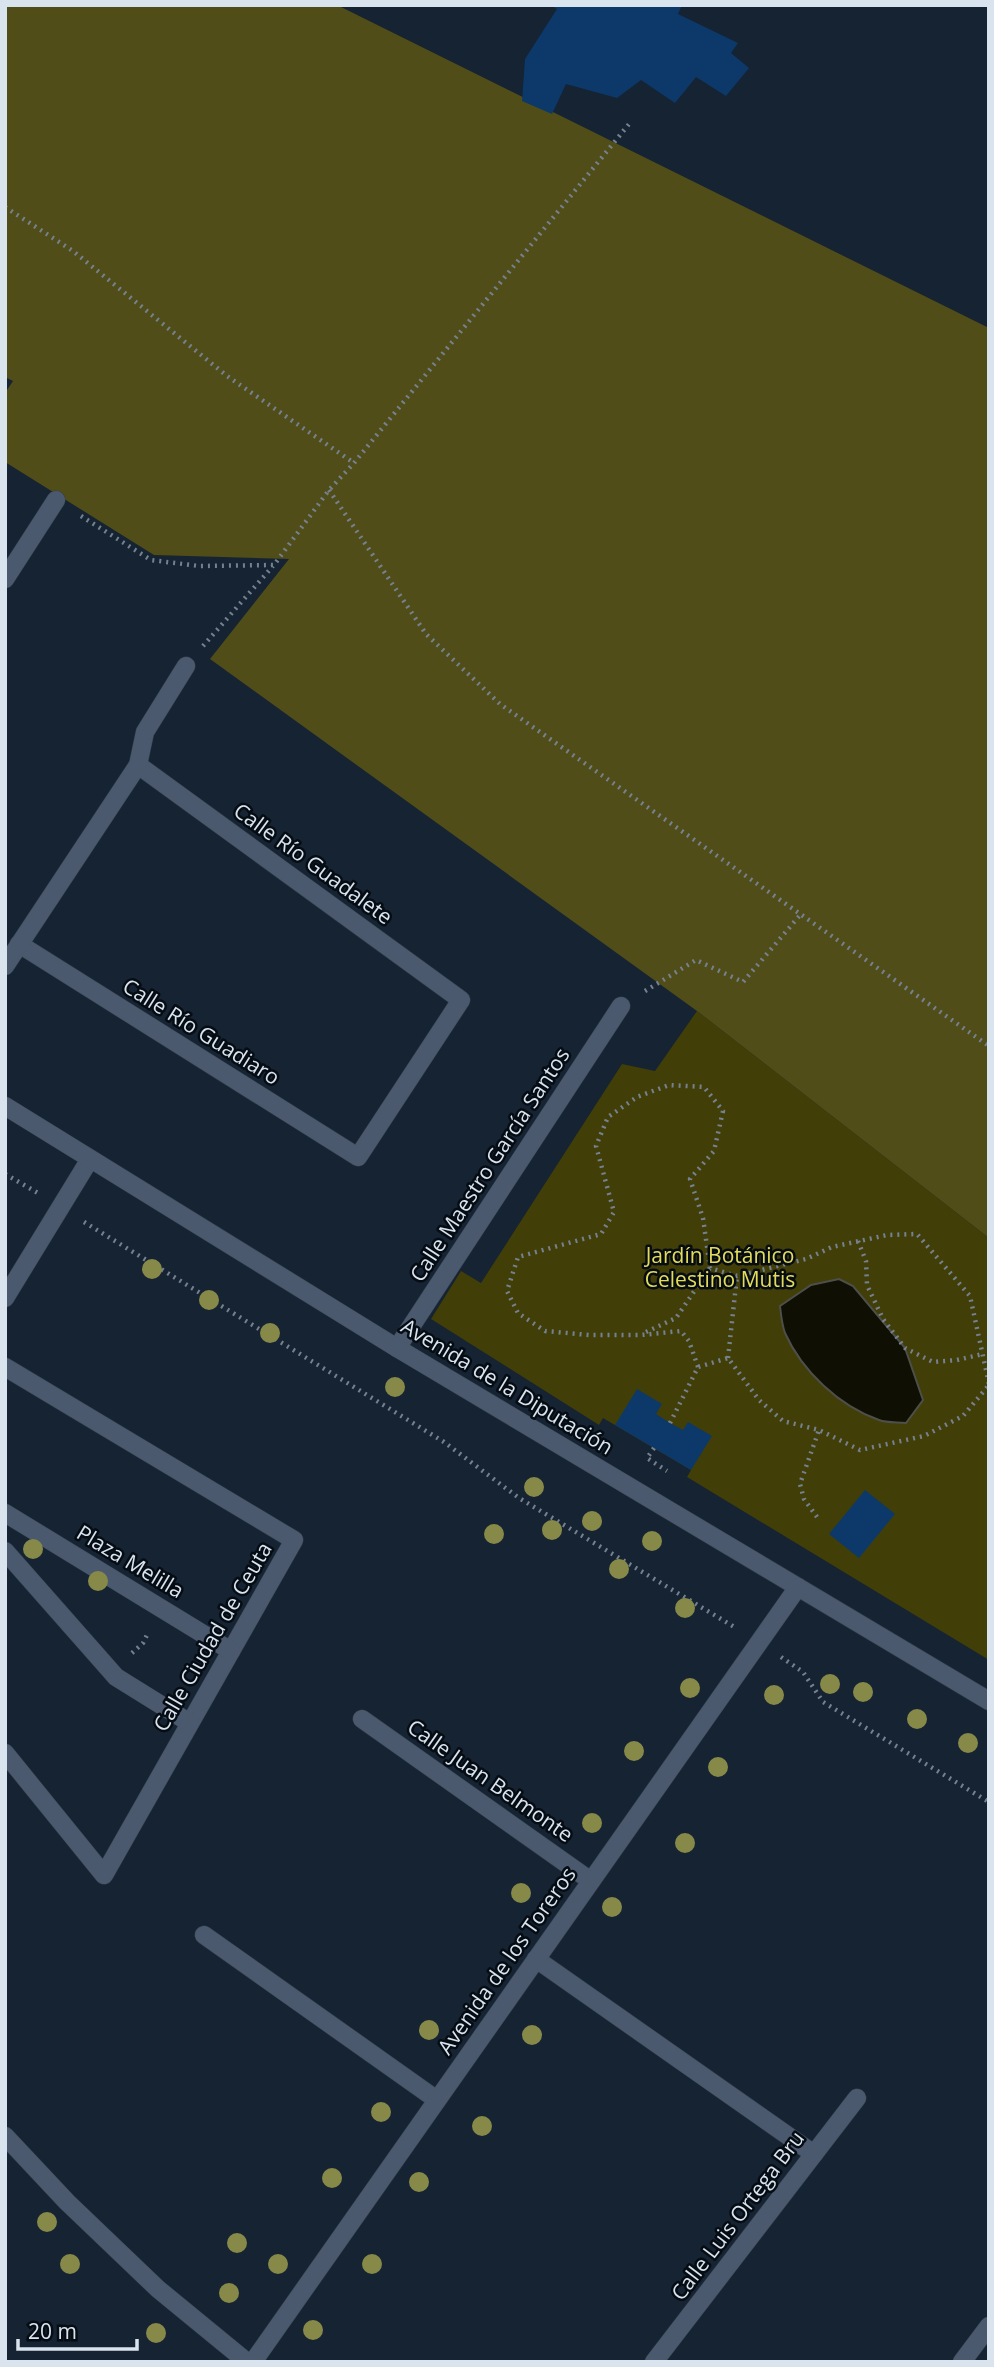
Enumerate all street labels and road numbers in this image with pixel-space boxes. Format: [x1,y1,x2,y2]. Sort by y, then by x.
street label: Calle Río Guadalete [229,796,399,930]
street label: Calle Río Guadiaro [118,972,285,1091]
street label: Calle Maestro García Santos [403,1042,575,1287]
street label: Avenida de la Diputación [396,1312,619,1461]
street label: Plaza Melilla [72,1518,189,1604]
street label: Calle Ciudad de Ceuta [146,1537,278,1736]
street label: Calle Juan Belmonte [402,1712,579,1848]
street label: Avenida de los Toreros [431,1861,582,2060]
street label: Calle Luis Ortega Bru [664,2125,810,2306]

